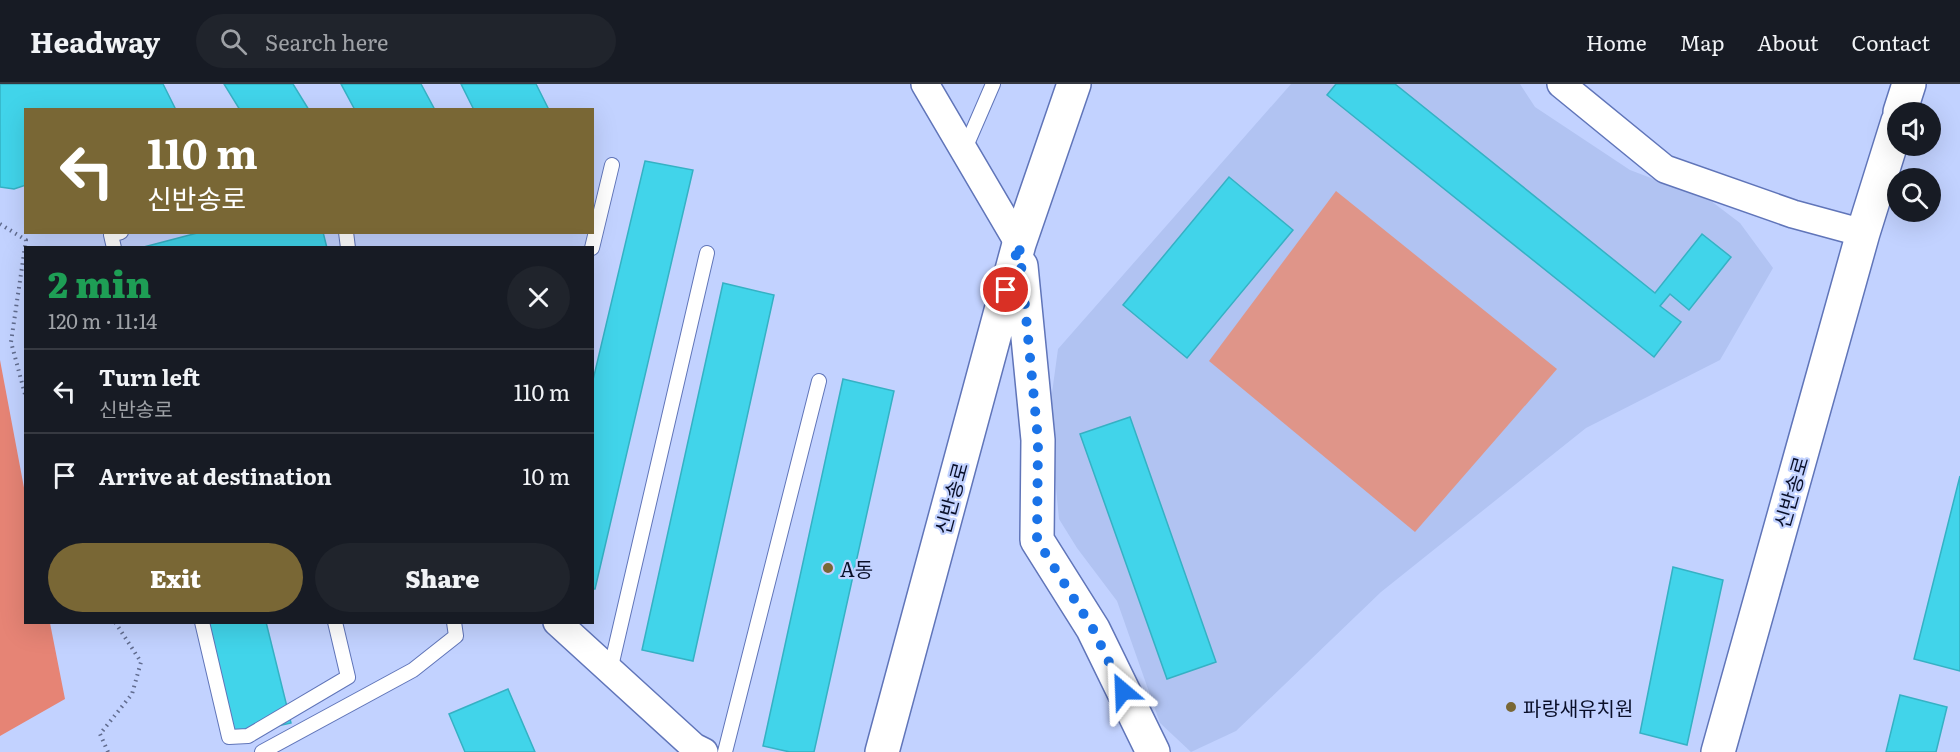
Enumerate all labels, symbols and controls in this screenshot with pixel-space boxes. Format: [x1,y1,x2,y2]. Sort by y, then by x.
search box [196,14,616,68]
text: Headway [30,20,160,62]
icon: search [217,25,250,58]
text: Search here [265,25,388,58]
text: Home [1586,26,1647,57]
text: Map [1680,26,1724,57]
text: About [1757,26,1819,57]
text: Contact [1852,26,1930,57]
map controls [1887,102,1941,222]
button: sound [1887,102,1941,156]
text: 110 m [147,120,258,182]
icon: left [48,132,126,210]
button: search [1887,168,1941,222]
text: 신반송로 [147,177,246,217]
text: 2 min [48,256,151,309]
pin [980,264,1031,315]
button: close [507,266,570,329]
icon: arrive [989,273,1022,306]
text: 120 m · 11:14 [48,305,157,335]
text: Turn left [99,360,200,393]
icon: left [48,375,81,408]
text: 110 m [514,375,570,408]
text: 신반송로 [99,393,173,423]
street label: 신반송로 [1765,452,1815,532]
icon: arrive [48,459,81,492]
text: Arrive at destination [99,459,332,492]
text: 10 m [523,459,570,492]
street label: 신반송로 [926,459,974,537]
button: Exit [48,543,303,612]
button: Share [315,543,570,612]
place label: A동 [840,553,873,583]
marker: A동 [821,561,835,575]
position arrow [1091,659,1155,723]
place label: 파랑새유치원 [1523,692,1633,722]
marker: 파랑새유치원 [1504,700,1518,714]

